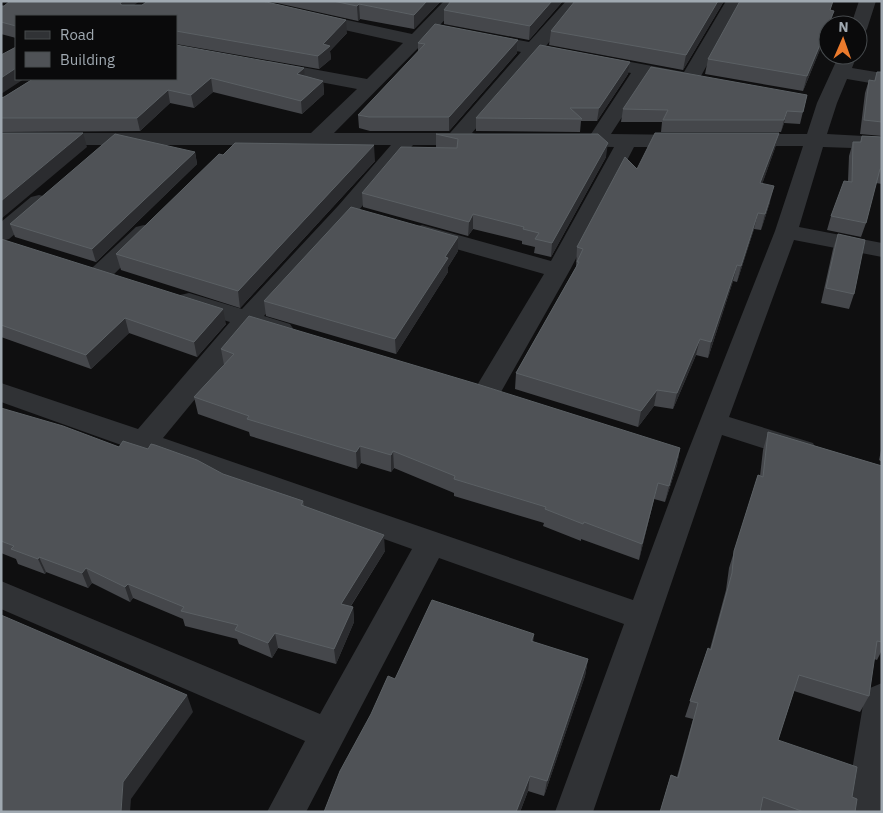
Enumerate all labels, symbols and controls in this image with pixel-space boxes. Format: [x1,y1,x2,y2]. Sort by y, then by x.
legend [15,15,178,80]
north arrow [818,15,868,65]
text: N [838,18,849,36]
text: Road [60,25,95,44]
text: Building [60,50,115,69]

